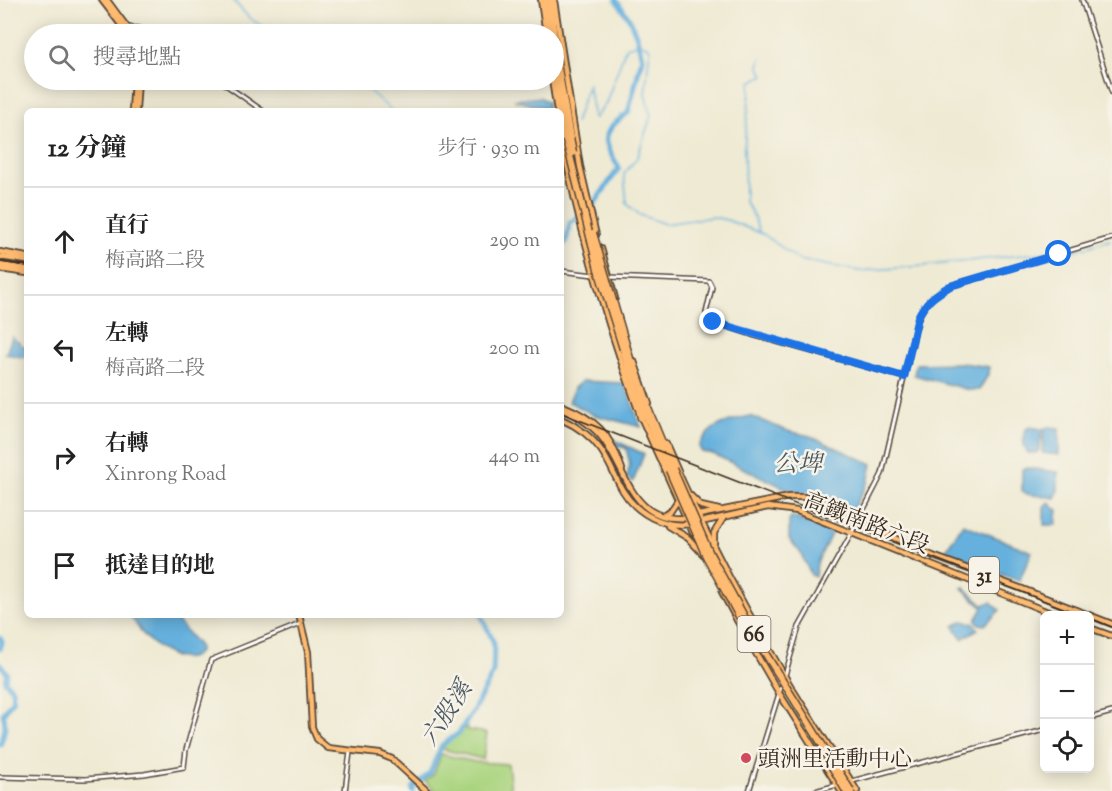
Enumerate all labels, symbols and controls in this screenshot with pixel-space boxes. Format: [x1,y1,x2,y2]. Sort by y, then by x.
search box [24,24,564,90]
icon: search [45,41,78,74]
text: 搜尋地點 [93,43,181,75]
text: 12 分鐘 [48,131,127,168]
text: 步行 · 930 m [437,135,540,164]
text: 直行 [105,211,149,243]
icon: ahead [48,225,81,258]
text: 290 m [490,227,540,256]
route start [1045,240,1071,266]
text: 梅高路二段 [105,247,205,276]
route end [699,308,725,334]
text: 左轉 [105,319,149,351]
icon: left [48,333,81,366]
text: 200 m [489,335,540,364]
text: 梅高路二段 [105,355,205,384]
text: 右轉 [105,429,149,461]
icon: right [48,441,81,474]
text: 440 m [489,443,540,472]
water label: 公埤 [774,448,825,482]
text: Xinrong Road [105,461,226,490]
street label: 高鐵南路六段 [799,486,933,563]
icon: arrive [48,549,81,582]
text: 抵達目的地 [105,551,215,583]
road number: 31 [969,557,999,593]
map controls [1040,611,1094,773]
button: + [1040,611,1094,665]
road number: 66 [738,616,771,652]
button: − [1040,665,1094,719]
water label: 六股溪 [414,672,483,754]
button: locate [1040,719,1094,773]
place label: 頭洲里活動中心 [758,745,912,777]
marker: 頭洲里活動中心 [739,751,753,765]

